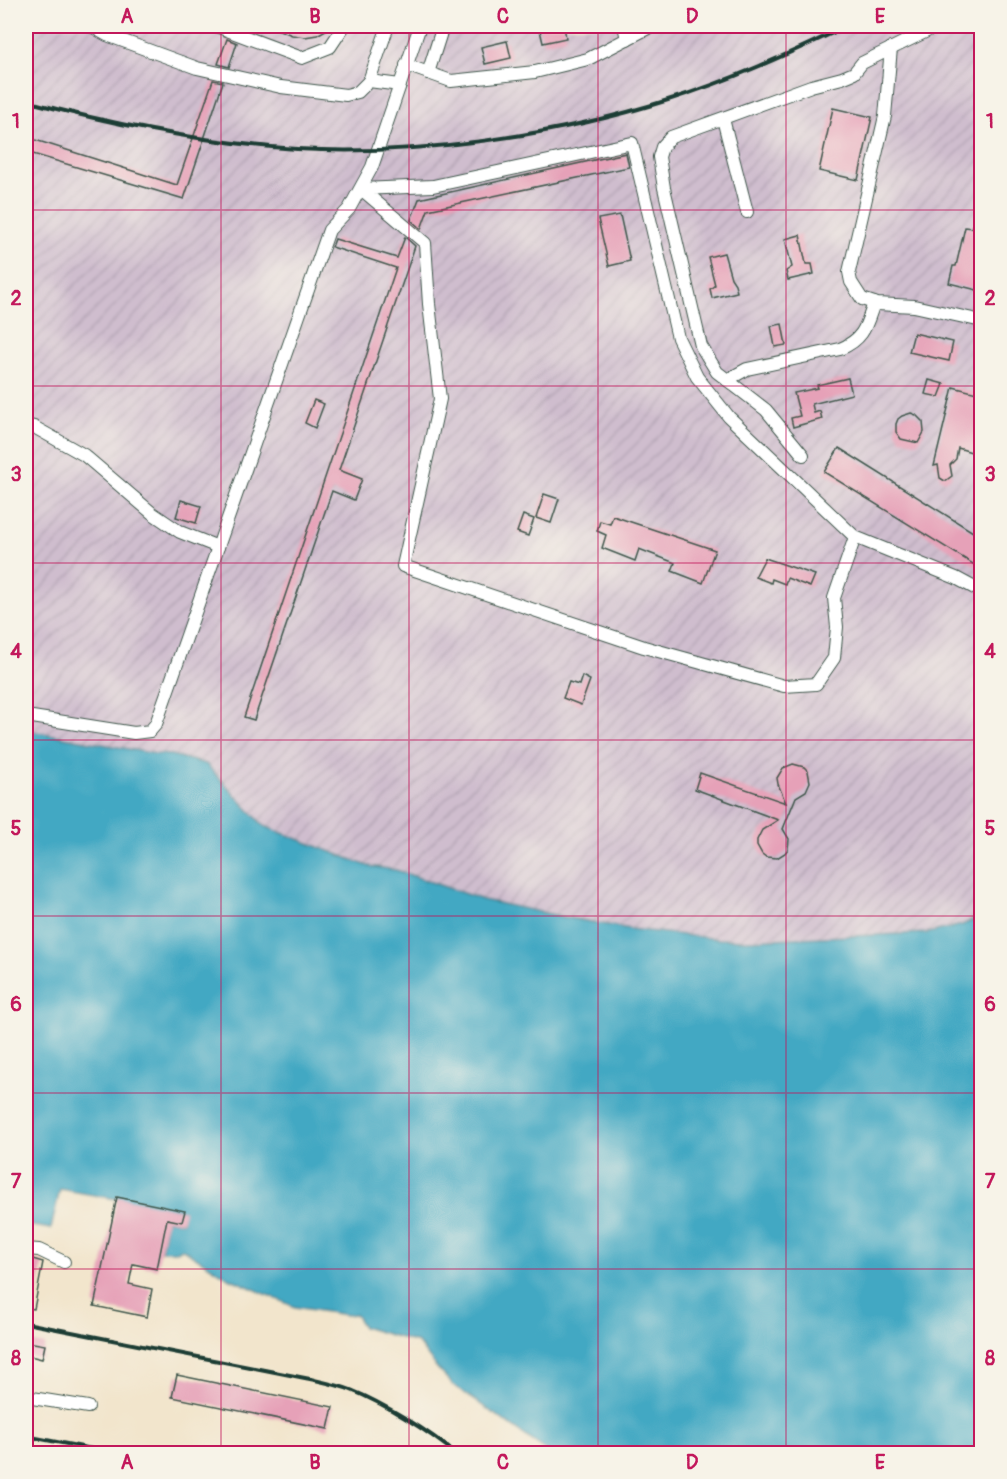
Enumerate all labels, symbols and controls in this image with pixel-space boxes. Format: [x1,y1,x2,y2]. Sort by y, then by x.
text: A [121,4,134,29]
text: B [309,4,321,29]
text: C [497,4,509,29]
text: D [686,4,699,29]
text: E [875,4,886,29]
text: 1 [12,109,20,134]
text: 1 [986,109,994,134]
text: 2 [10,286,22,311]
text: 2 [984,286,996,311]
text: 3 [10,462,22,487]
text: 3 [984,462,996,487]
text: 4 [10,639,22,664]
text: 4 [984,639,996,664]
text: 5 [11,816,22,841]
text: 5 [985,816,996,841]
text: 6 [10,992,22,1017]
text: 6 [984,992,996,1017]
text: 7 [11,1169,22,1194]
text: 7 [985,1169,996,1194]
text: 8 [11,1346,21,1371]
text: 8 [985,1346,995,1371]
text: A [121,1450,134,1475]
text: B [309,1450,321,1475]
text: C [497,1450,509,1475]
text: D [686,1450,699,1475]
text: E [875,1450,886,1475]

